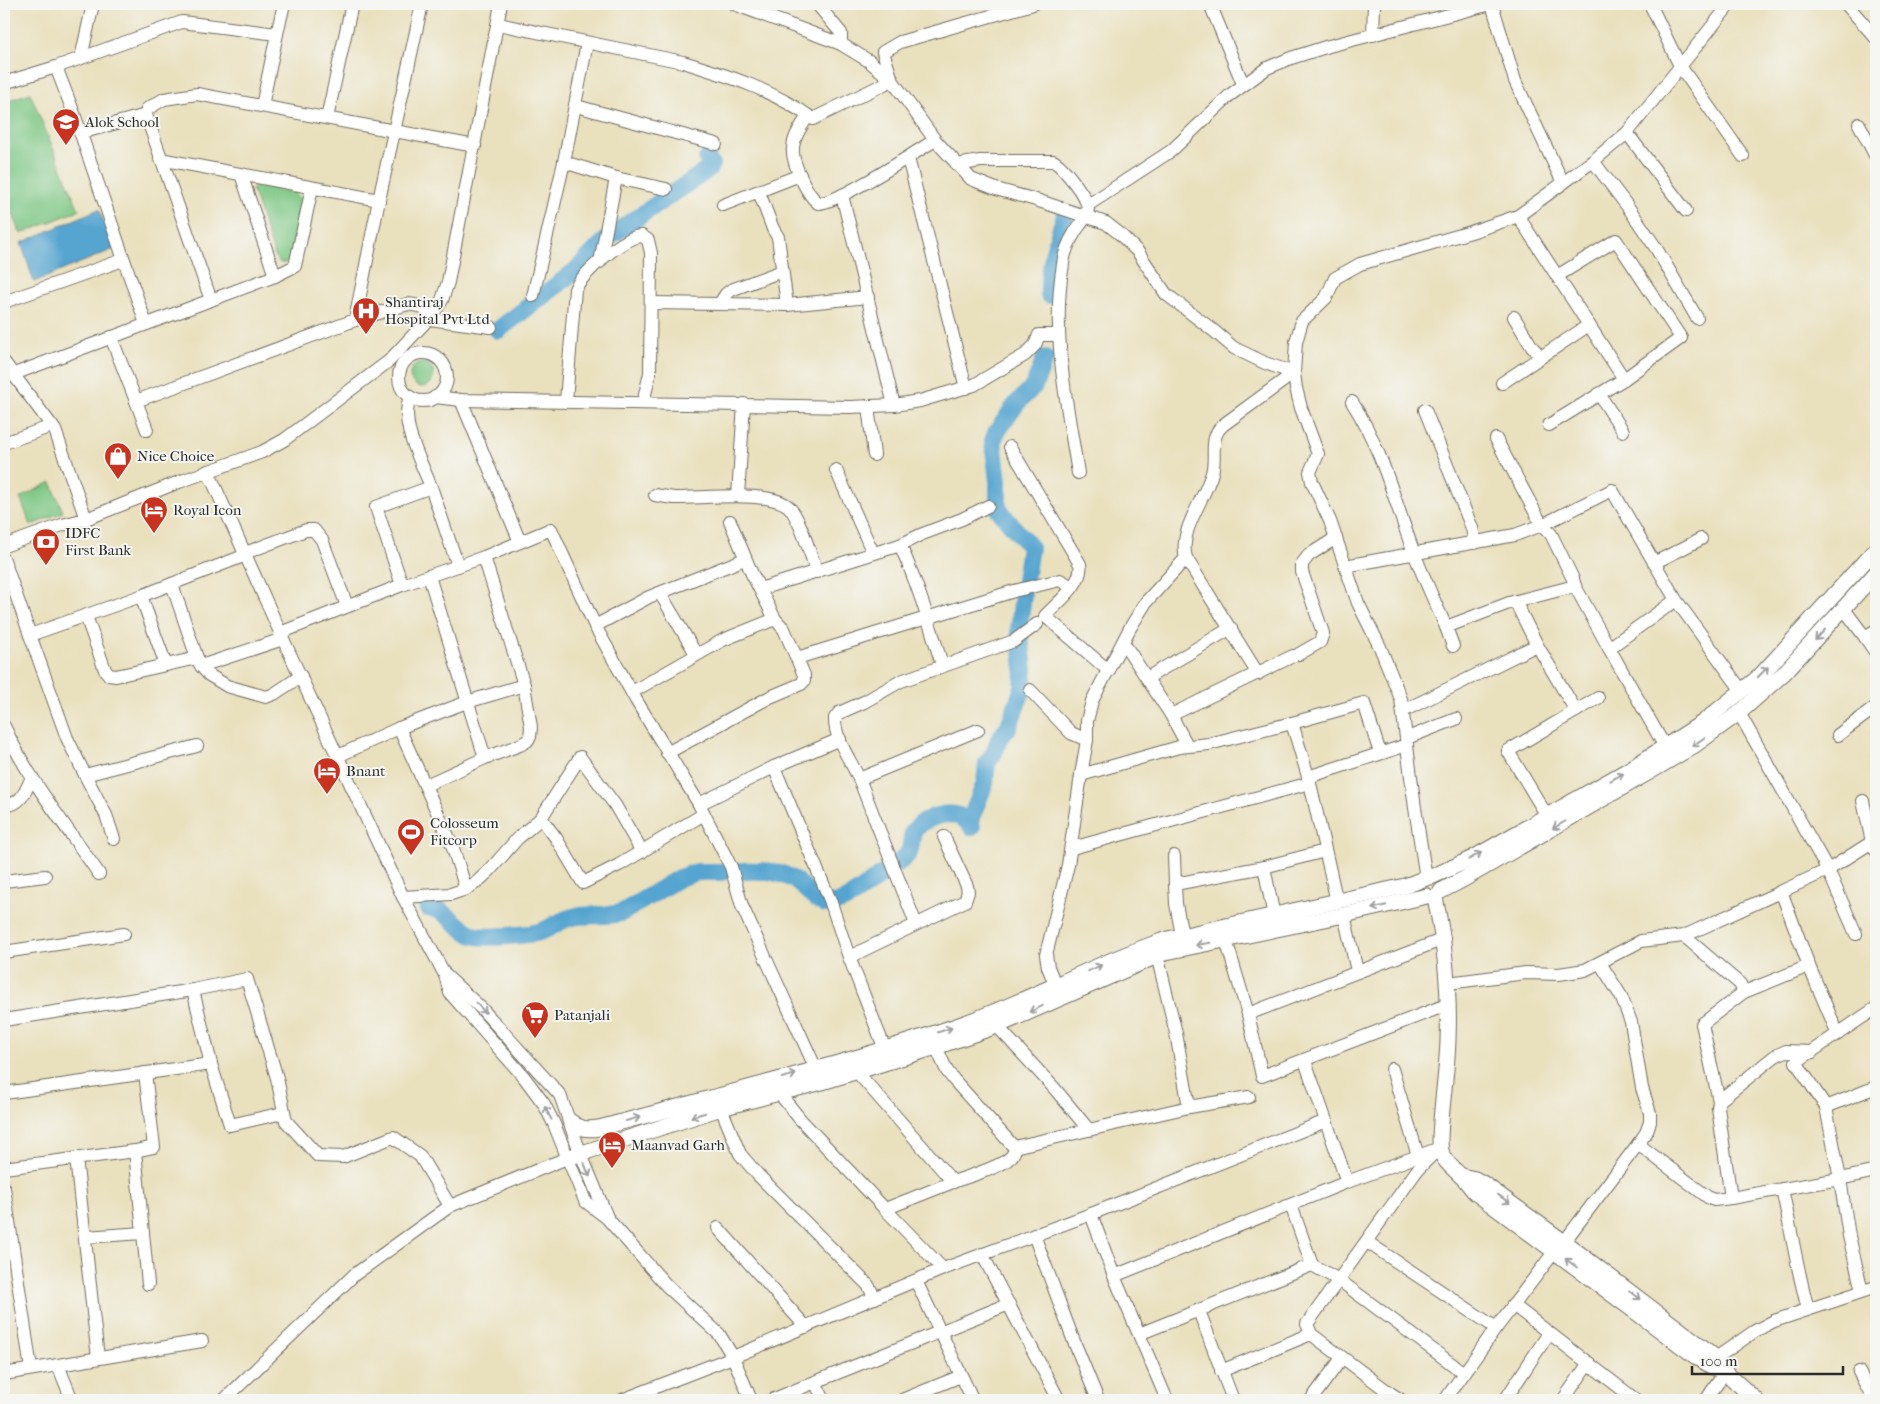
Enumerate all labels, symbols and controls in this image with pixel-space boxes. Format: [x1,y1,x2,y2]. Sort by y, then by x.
school or university icon: Alok School [51,107,81,146]
place label: Alok School [84,113,159,131]
place label: Shantiraj Hospital Pvt Ltd [385,293,490,328]
hospital icon: Shantiraj Hospital Pvt Ltd [351,296,381,335]
shop icon: Nice Choice [103,441,133,480]
place label: Nice Choice [137,447,215,465]
hotel icon: Royal Icon [139,495,169,534]
place label: Royal Icon [173,501,242,519]
place label: IDFC First Bank [65,524,131,559]
bank icon: IDFC First Bank [31,527,61,566]
one-way arrow [1814,629,1826,641]
one-way arrow [1757,666,1769,678]
one-way arrow [1691,737,1705,747]
hotel icon: Bnant [312,756,342,795]
place label: Bnant [346,762,386,780]
one-way arrow [1609,771,1623,781]
place label: Colosseum Fitcorp [430,814,499,849]
sports icon: Colosseum Fitcorp [396,817,426,856]
one-way arrow [1551,820,1566,830]
one-way arrow [1468,851,1482,861]
one-way arrow [1372,903,1388,912]
one-way arrow [1196,940,1212,950]
one-way arrow [1087,963,1102,973]
supermarket icon: Patanjali [520,1000,550,1039]
one-way arrow [474,1002,487,1014]
one-way arrow [1029,1004,1044,1014]
place label: Patanjali [554,1006,611,1024]
one-way arrow [937,1024,953,1034]
one-way arrow [781,1071,797,1080]
one-way arrow [543,1105,553,1120]
one-way arrow [690,1111,706,1121]
one-way arrow [624,1114,640,1123]
hotel icon: Maanvad Garh [597,1130,627,1169]
place label: Maanvad Garh [631,1136,726,1154]
one-way arrow [583,1162,593,1177]
one-way arrow [1497,1194,1511,1204]
one-way arrow [1564,1258,1578,1268]
one-way arrow [1628,1290,1641,1301]
scale bar [1692,1344,1844,1376]
text: 100 m [1700,1352,1738,1370]

